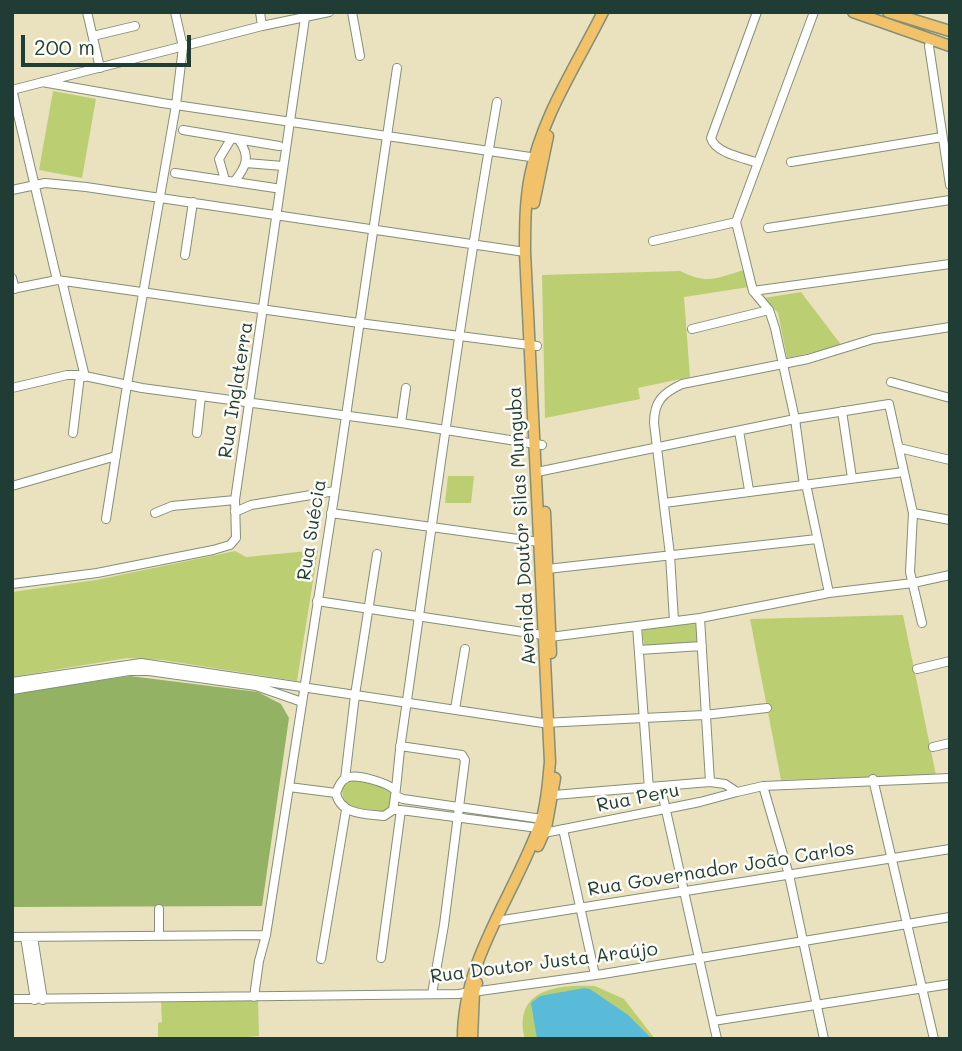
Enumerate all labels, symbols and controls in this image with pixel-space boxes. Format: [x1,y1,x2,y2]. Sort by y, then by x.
scale bar [24,21,194,65]
text: 200 m [34,33,95,60]
street label: Rua Inglaterra [214,320,258,460]
street label: Avenida Doutor Silas Munguba [503,386,541,666]
street label: Rua Suécia [293,478,331,582]
street label: Rua Peru [595,779,681,817]
street label: Rua Governador João Carlos [586,837,856,901]
street label: Rua Doutor Justa Araújo [429,938,659,988]

